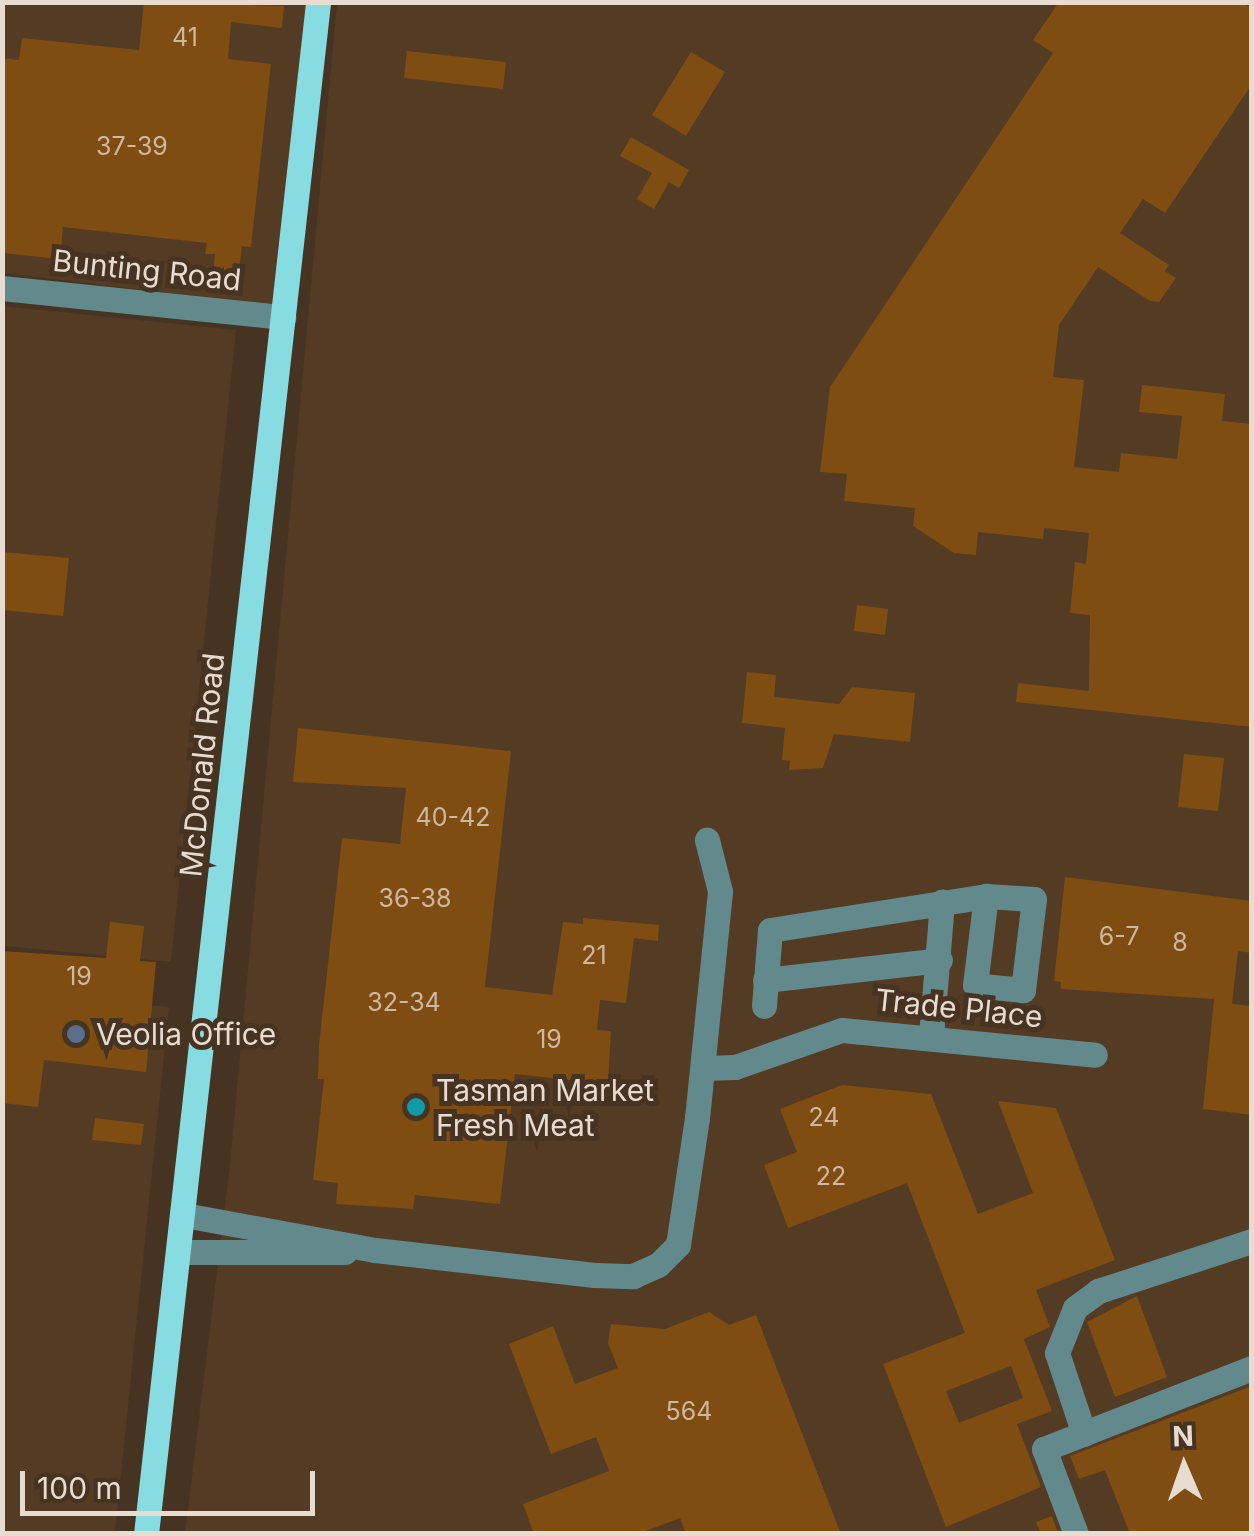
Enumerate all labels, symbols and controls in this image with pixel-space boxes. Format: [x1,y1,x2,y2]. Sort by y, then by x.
house number: 41 [172,22,198,52]
house number: 37-39 [96,131,168,161]
street label: Bunting Road [51,242,243,298]
street label: McDonald Road [172,651,232,879]
house number: 40-42 [416,802,490,832]
house number: 36-38 [378,883,452,913]
house number: 6-7 [1099,921,1139,951]
house number: 8 [1172,927,1188,957]
house number: 21 [581,940,607,970]
house number: 19 [66,961,92,991]
street label: Trade Place [874,981,1044,1035]
house number: 32-34 [367,987,441,1017]
place label: Veolia Office [96,1016,276,1052]
marker: Veolia Office [65,1023,87,1045]
house number: 19 [536,1024,562,1054]
place label: Tasman Market Fresh Meat [436,1072,654,1142]
marker: Tasman Market Fresh Meat [405,1096,427,1118]
house number: 24 [808,1102,840,1132]
house number: 22 [816,1161,846,1191]
house number: 564 [666,1396,712,1426]
north arrow [1134,1416,1234,1516]
text: N [1172,1419,1194,1453]
scale bar [25,1451,320,1513]
text: 100 m [37,1470,122,1506]

